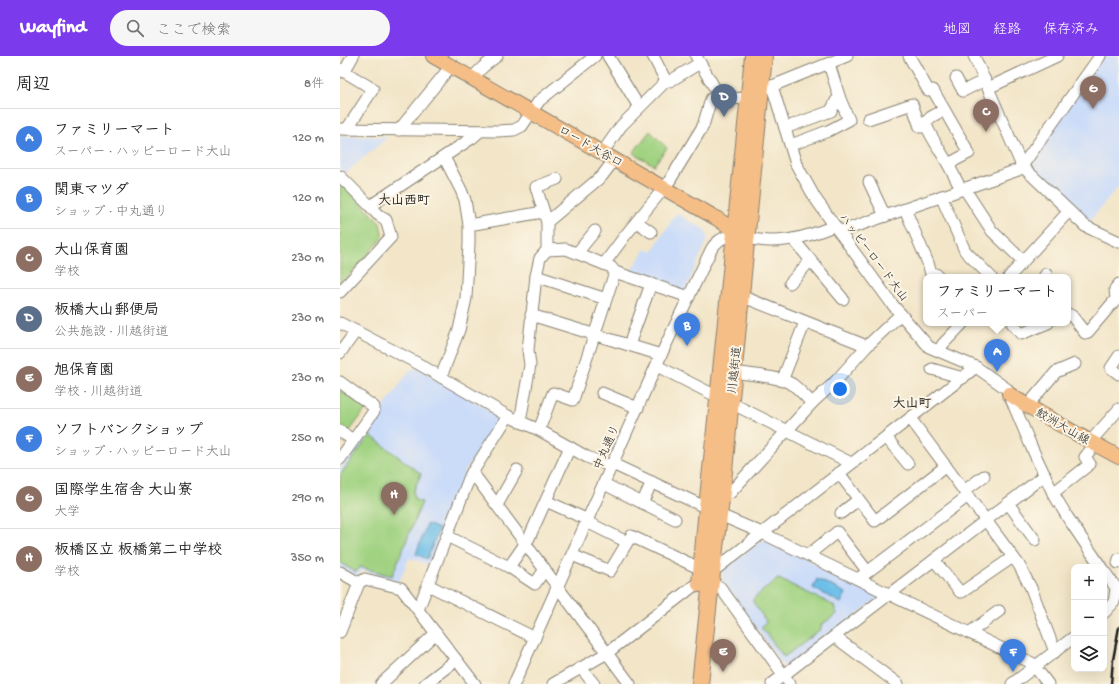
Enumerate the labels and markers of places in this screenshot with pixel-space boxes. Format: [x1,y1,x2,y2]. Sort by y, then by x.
pin: G [1080,76,1106,109]
pin: D [711,84,737,117]
pin: C [973,99,999,132]
pin: B [674,313,700,346]
pin: A [984,339,1010,372]
pin: H [381,482,407,515]
pin: E [710,639,736,672]
pin: F [1000,639,1026,672]

